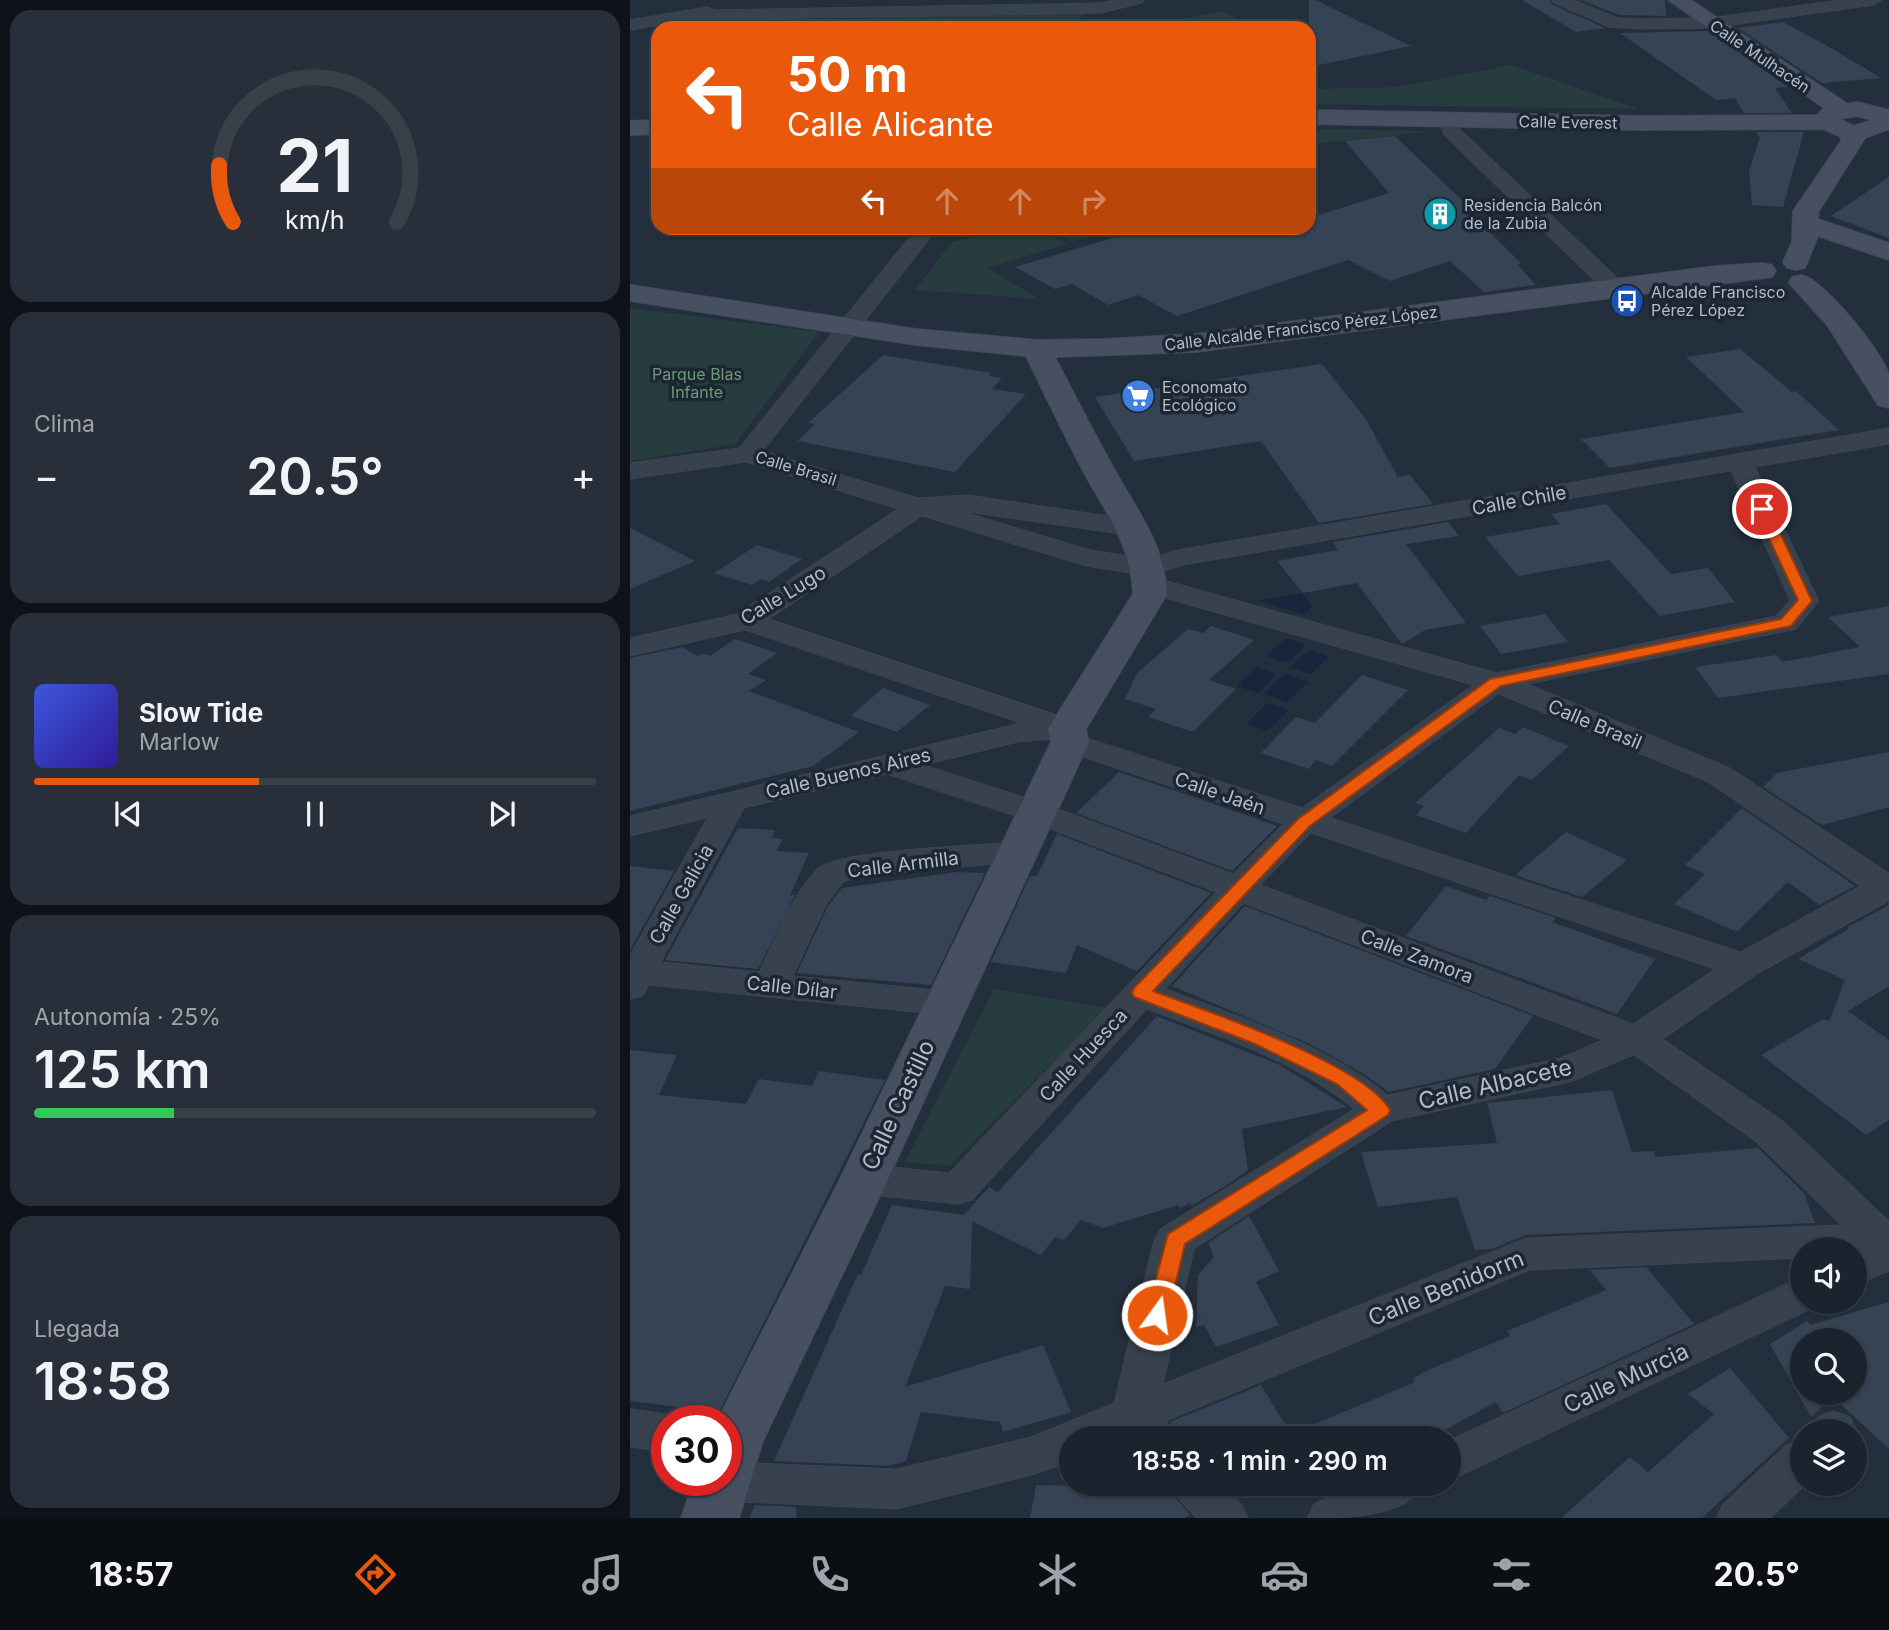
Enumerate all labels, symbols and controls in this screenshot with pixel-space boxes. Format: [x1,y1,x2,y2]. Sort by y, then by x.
street label: Calle Mulhacén [1706,15,1814,97]
text: 50 m [787,45,908,104]
icon: left [672,49,763,140]
text: Calle Alicante [787,105,993,144]
street label: Calle Everest [1519,111,1617,133]
text: 21 [276,121,354,210]
icon: left [855,182,893,220]
icon: ahead [928,182,966,220]
icon: ahead [1001,182,1039,220]
icon: right [1074,182,1112,220]
building icon: Residencia Balcón de la Zubia [1421,195,1459,233]
place label: Residencia Balcón de la Zubia [1464,195,1602,233]
text: km/h [285,205,345,235]
bus stop icon: Alcalde Francisco Pérez López [1608,282,1646,320]
place label: Alcalde Francisco Pérez López [1651,282,1785,320]
street label: Calle Alcalde Francisco Pérez López [1163,301,1439,355]
park label: Parque Blas Infante [652,364,742,402]
supermarket icon: Economato Ecológico [1119,377,1157,415]
place label: Economato Ecológico [1162,377,1247,415]
text: Clima [34,410,95,438]
text: 20.5° [246,445,384,508]
street label: Calle Brasil [753,446,839,490]
text: − [34,453,59,499]
text: + [571,453,596,499]
pin [1732,479,1792,539]
street label: Calle Chile [1470,481,1568,520]
icon: arrive [1743,490,1781,528]
street label: Calle Lugo [737,561,830,630]
street label: Calle Brasil [1544,694,1645,755]
text: Slow Tide [139,697,263,728]
text: Marlow [139,728,219,756]
street label: Calle Buenos Aires [763,743,933,804]
street label: Calle Jaén [1172,767,1268,820]
icon: previous [109,795,147,833]
icon: pause [296,795,334,833]
icon: next [483,795,521,833]
street label: Calle Galicia [645,840,718,948]
street label: Calle Armilla [846,846,960,883]
street label: Calle Zamora [1357,924,1476,988]
street label: Calle Dílar [746,971,838,1004]
text: Autonomía · 25% [34,1003,221,1031]
street label: Calle Huesca [1035,1004,1132,1106]
street label: Calle Castillo [856,1035,940,1175]
text: 125 km [34,1038,211,1101]
street label: Calle Albacete [1416,1053,1574,1115]
map controls [1790,1237,1867,1496]
button: sound [1790,1237,1867,1314]
street label: Calle Benidorm [1364,1244,1528,1332]
position arrow [1120,1278,1194,1352]
text: Llegada [34,1315,120,1343]
button: search [1790,1328,1867,1405]
street label: Calle Murcia [1559,1337,1693,1419]
text: 18:58 [34,1350,172,1413]
speed limit sign: 30 [651,1405,742,1496]
button: layers [1790,1419,1867,1496]
text: 18:58 · 1 min · 290 m [1132,1445,1388,1476]
icon: directions [351,1550,400,1599]
icon: music [578,1550,627,1599]
icon: phone [805,1550,854,1599]
icon: climate [1033,1550,1082,1599]
icon: car [1260,1550,1309,1599]
icon: filters [1487,1550,1536,1599]
text: 18:57 [89,1555,173,1594]
text: 20.5° [1714,1555,1800,1594]

